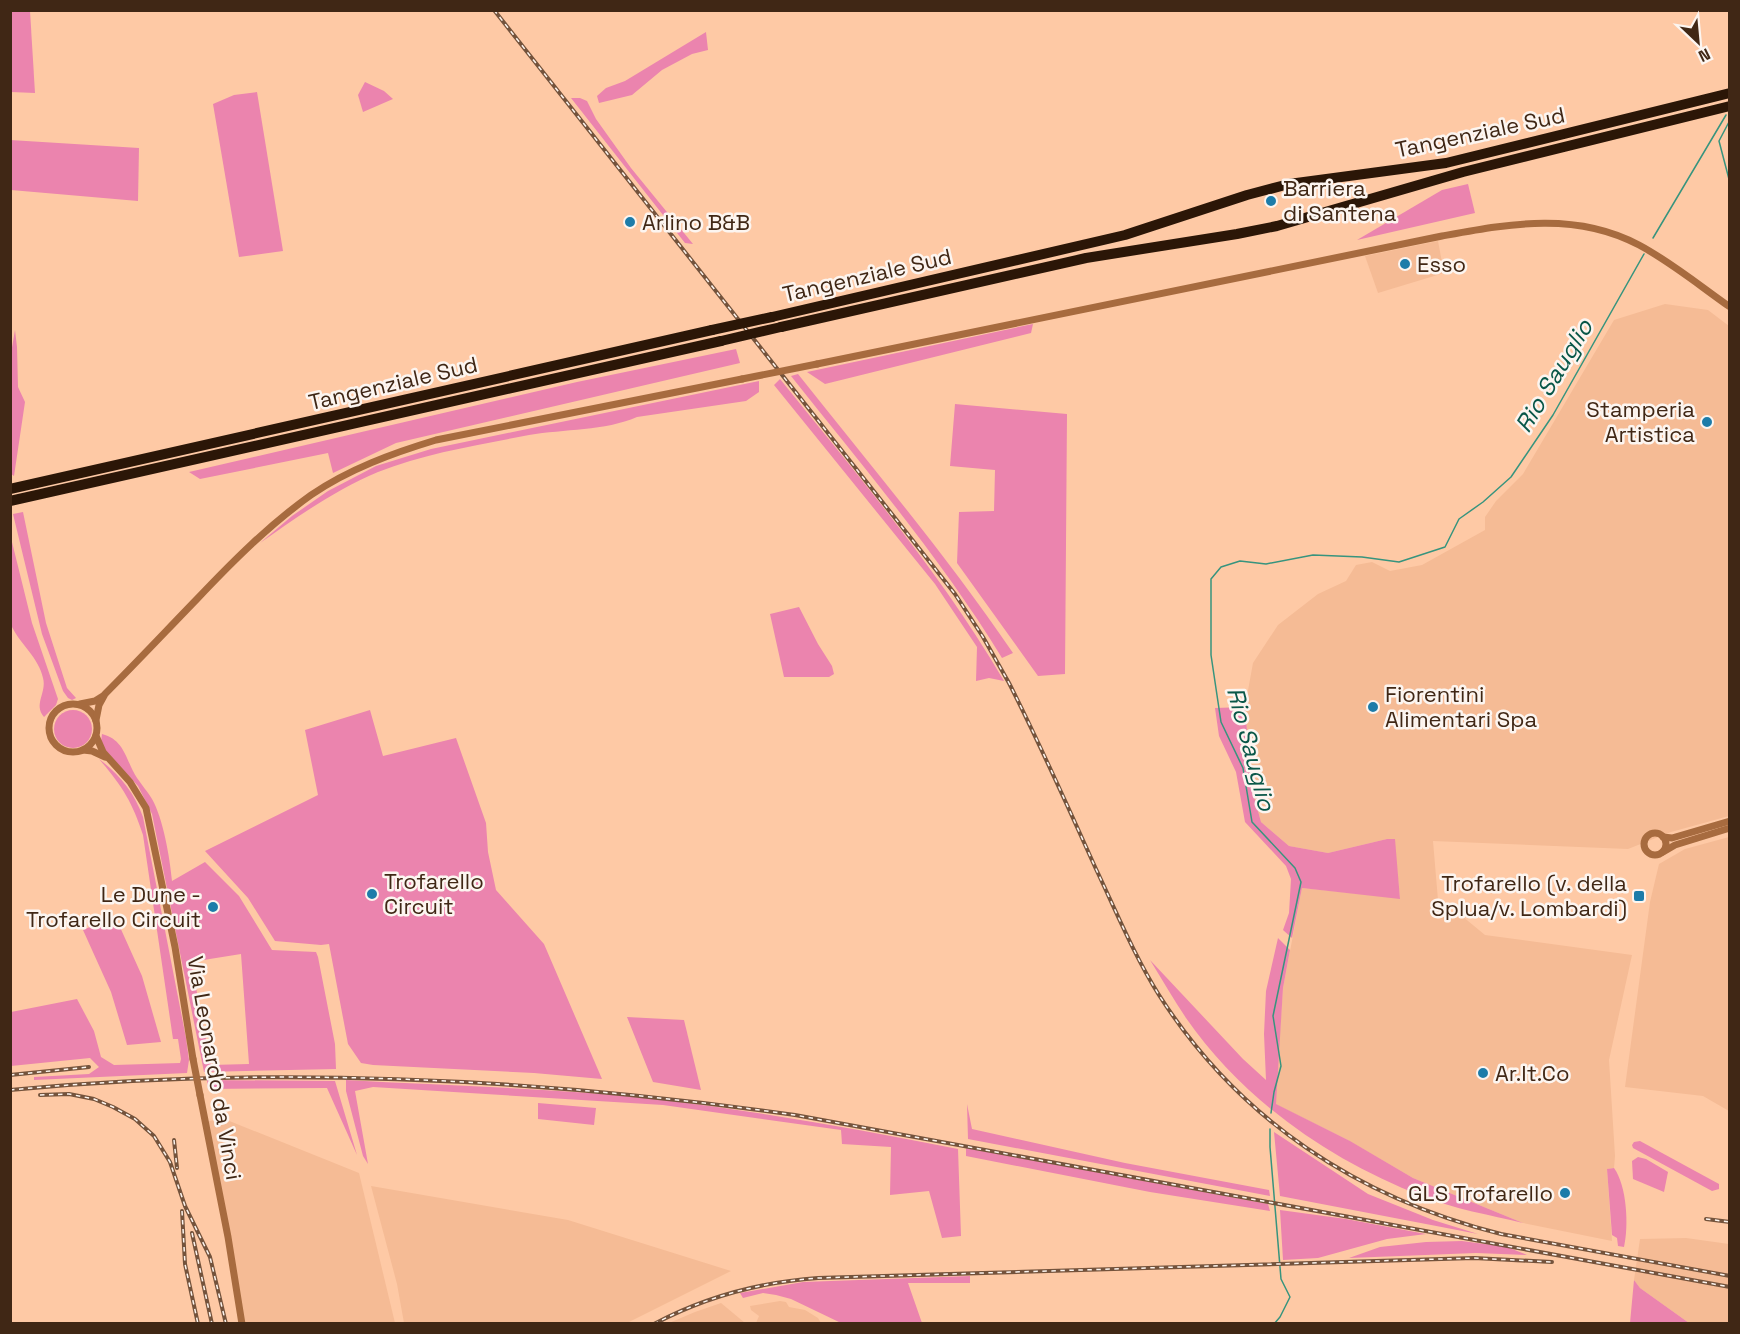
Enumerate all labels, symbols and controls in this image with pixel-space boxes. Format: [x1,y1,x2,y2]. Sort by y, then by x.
north arrow [1668,12,1728,72]
text: N [1695,43,1714,67]
street label: Tangenziale Sud [1393,100,1567,164]
place label: Barriera di Santena [1283,174,1397,227]
marker: Barriera di Santena [1264,194,1278,208]
place label: Arlino B&B [642,208,750,236]
marker: Arlino B&B [623,215,637,229]
street label: Tangenziale Sud [780,242,954,308]
place label: Esso [1417,250,1466,278]
marker: Esso [1398,257,1412,271]
water label: Rio Sauglio [1508,312,1600,438]
street label: Tangenziale Sud [306,350,480,416]
place label: Stamperia Artistica [1586,395,1695,448]
marker: Stamperia Artistica [1700,415,1714,429]
place label: Fiorentini Alimentari Spa [1385,680,1537,733]
water label: Rio Sauglio [1220,684,1283,815]
marker: Fiorentini Alimentari Spa [1366,700,1380,714]
place label: Trofarello Circuit [384,867,484,920]
place label: Trofarello (v. della Splua/v. Lombardi) [1431,869,1627,922]
place label: Le Dune - Trofarello Circuit [26,880,201,933]
marker: Trofarello Circuit [365,887,379,901]
marker: Trofarello (v. della Splua/v. Lombardi) [1632,889,1646,903]
marker: Le Dune - Trofarello Circuit [206,900,220,914]
street label: Via Leonardo da Vinci [182,954,248,1182]
place label: Ar.It.Co [1495,1059,1570,1087]
marker: Ar.It.Co [1476,1066,1490,1080]
place label: GLS Trofarello [1408,1179,1553,1207]
marker: GLS Trofarello [1558,1186,1572,1200]

